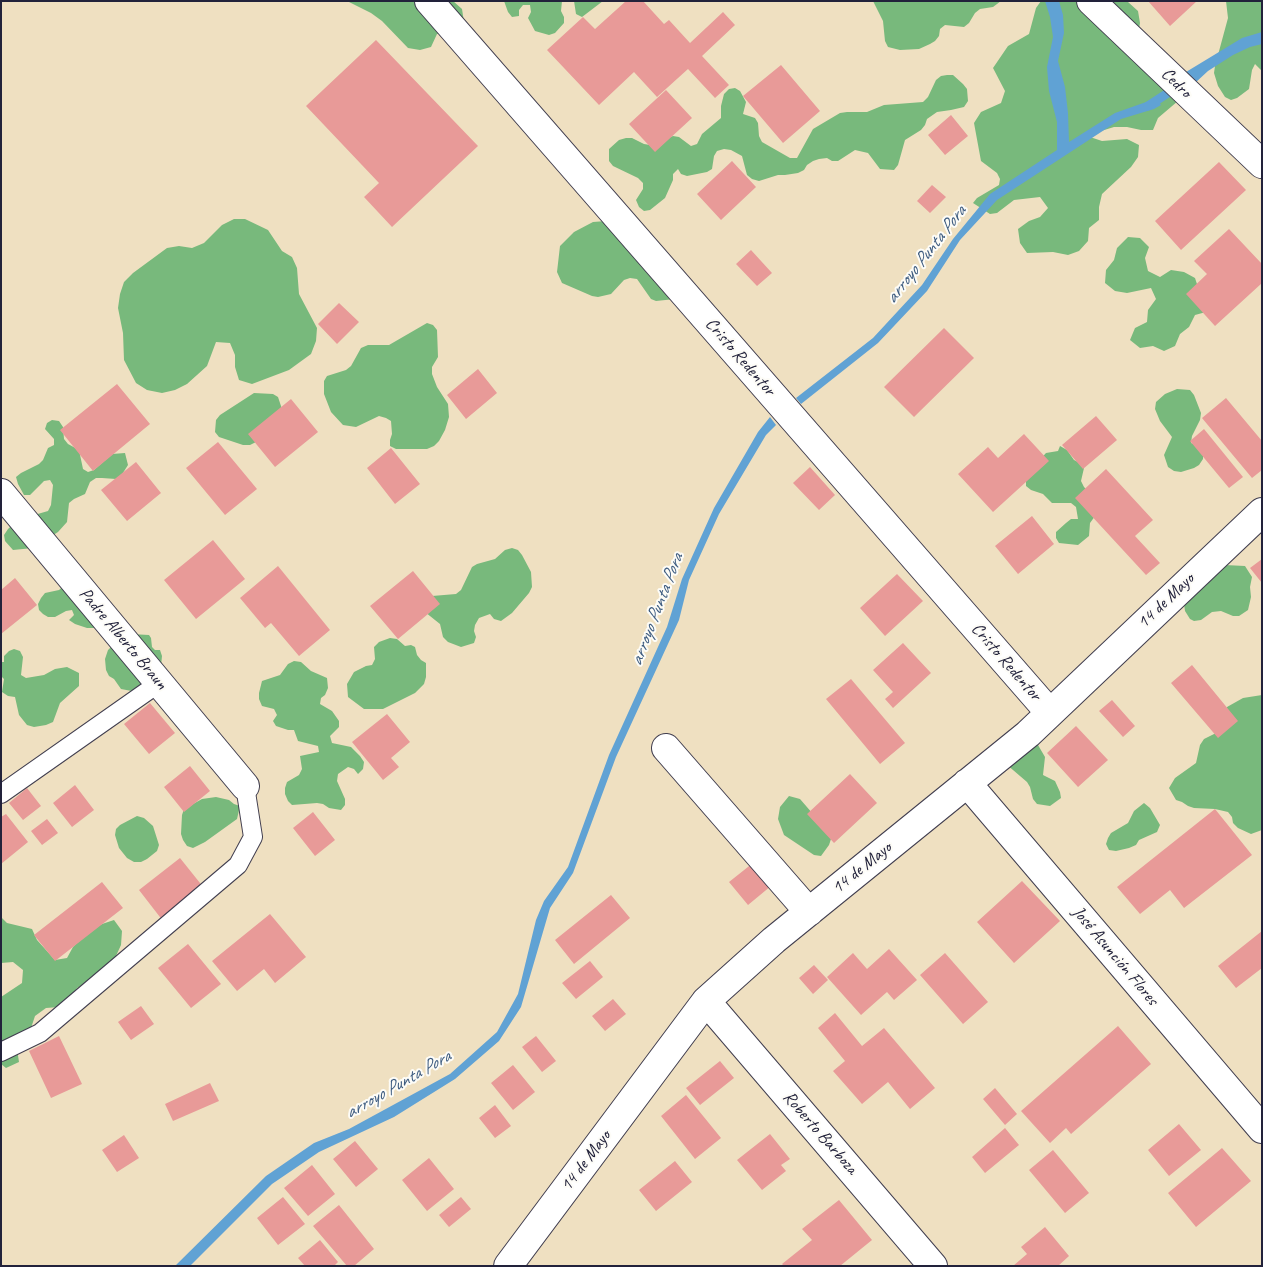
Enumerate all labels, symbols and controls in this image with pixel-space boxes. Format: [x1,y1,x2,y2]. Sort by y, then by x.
street label: Cedro [1156,63,1196,103]
water label: arroyo Punta Pora [881,201,971,309]
street label: Cristo Redentor [700,314,780,400]
water label: arroyo Punta Pora [625,551,689,669]
street label: 14 de Mayo [1133,569,1199,633]
street label: Padre Alberto Braun [74,584,172,694]
street label: Cristo Redentor [966,619,1046,705]
street label: 14 de Mayo [828,837,896,899]
street label: José Asunción Flores [1067,902,1163,1010]
water label: arroyo Punta Pora [341,1046,455,1124]
street label: Roberto Barboza [778,1087,862,1179]
street label: 14 de Mayo [556,1126,616,1196]

